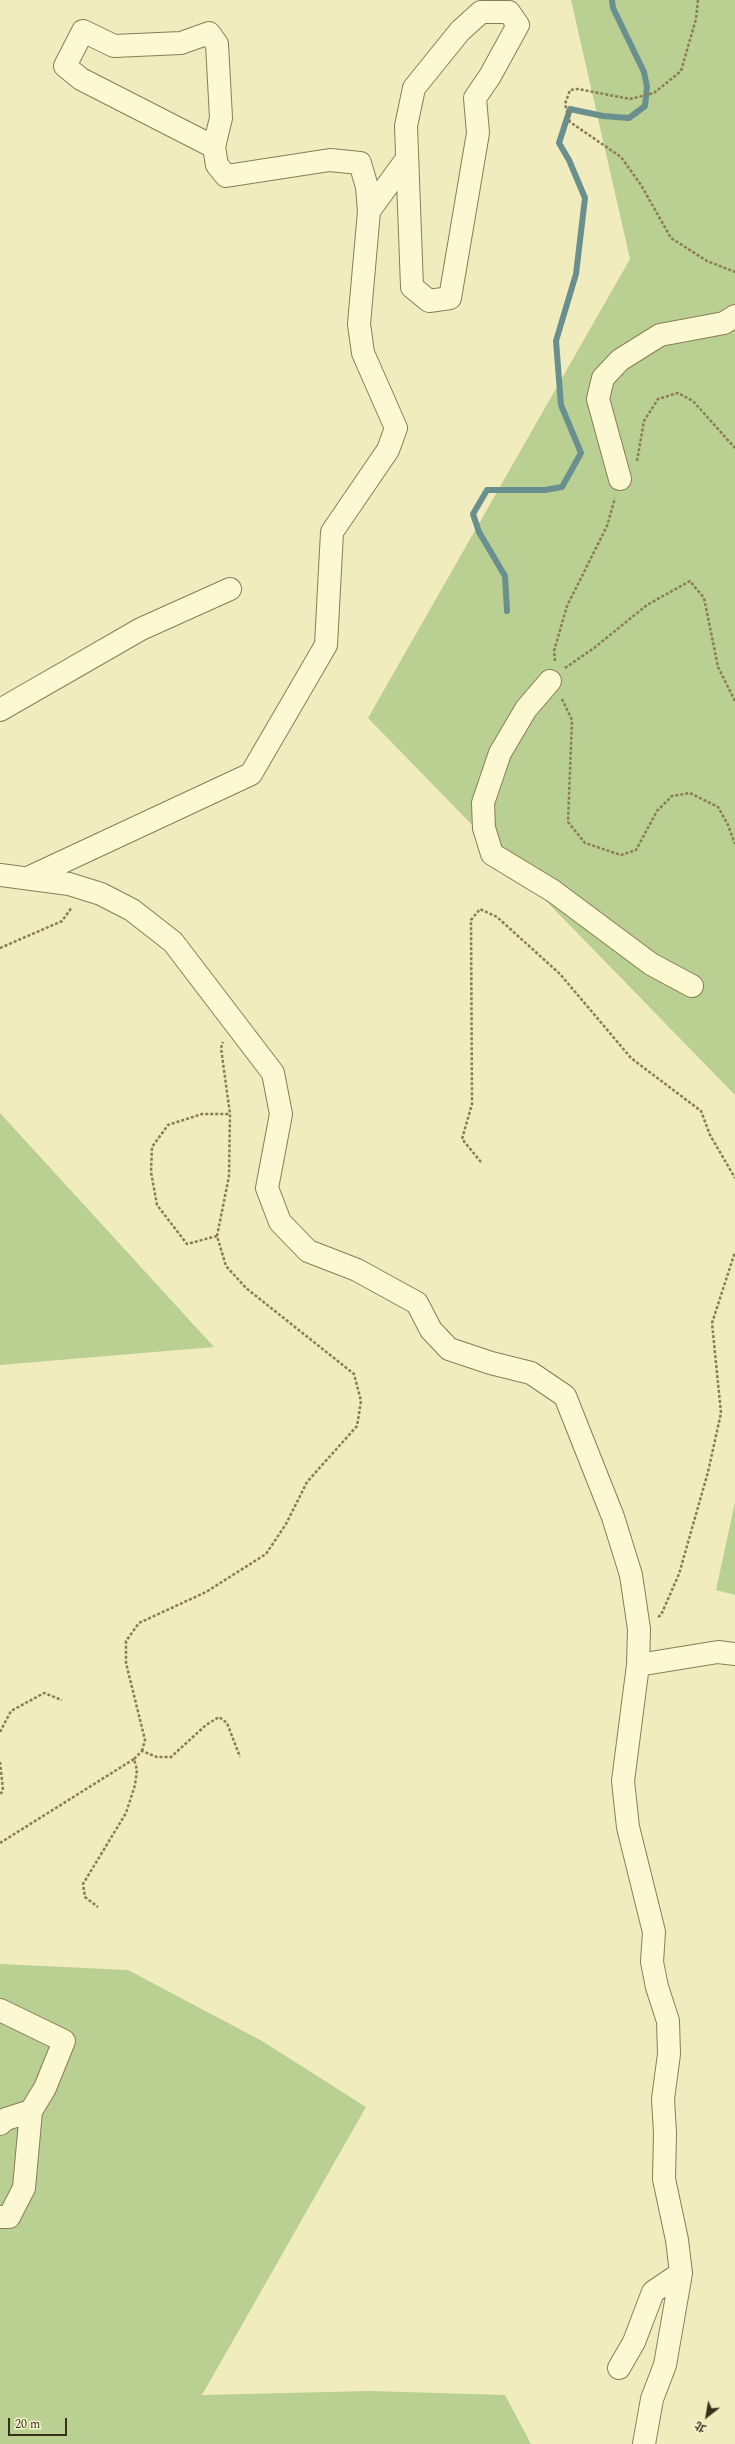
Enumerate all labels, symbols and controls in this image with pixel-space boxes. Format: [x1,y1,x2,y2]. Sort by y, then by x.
north arrow [687,2396,727,2436]
scale bar [10,2410,69,2436]
text: 20 m [15,2415,40,2434]
text: 北 [691,2417,710,2437]

